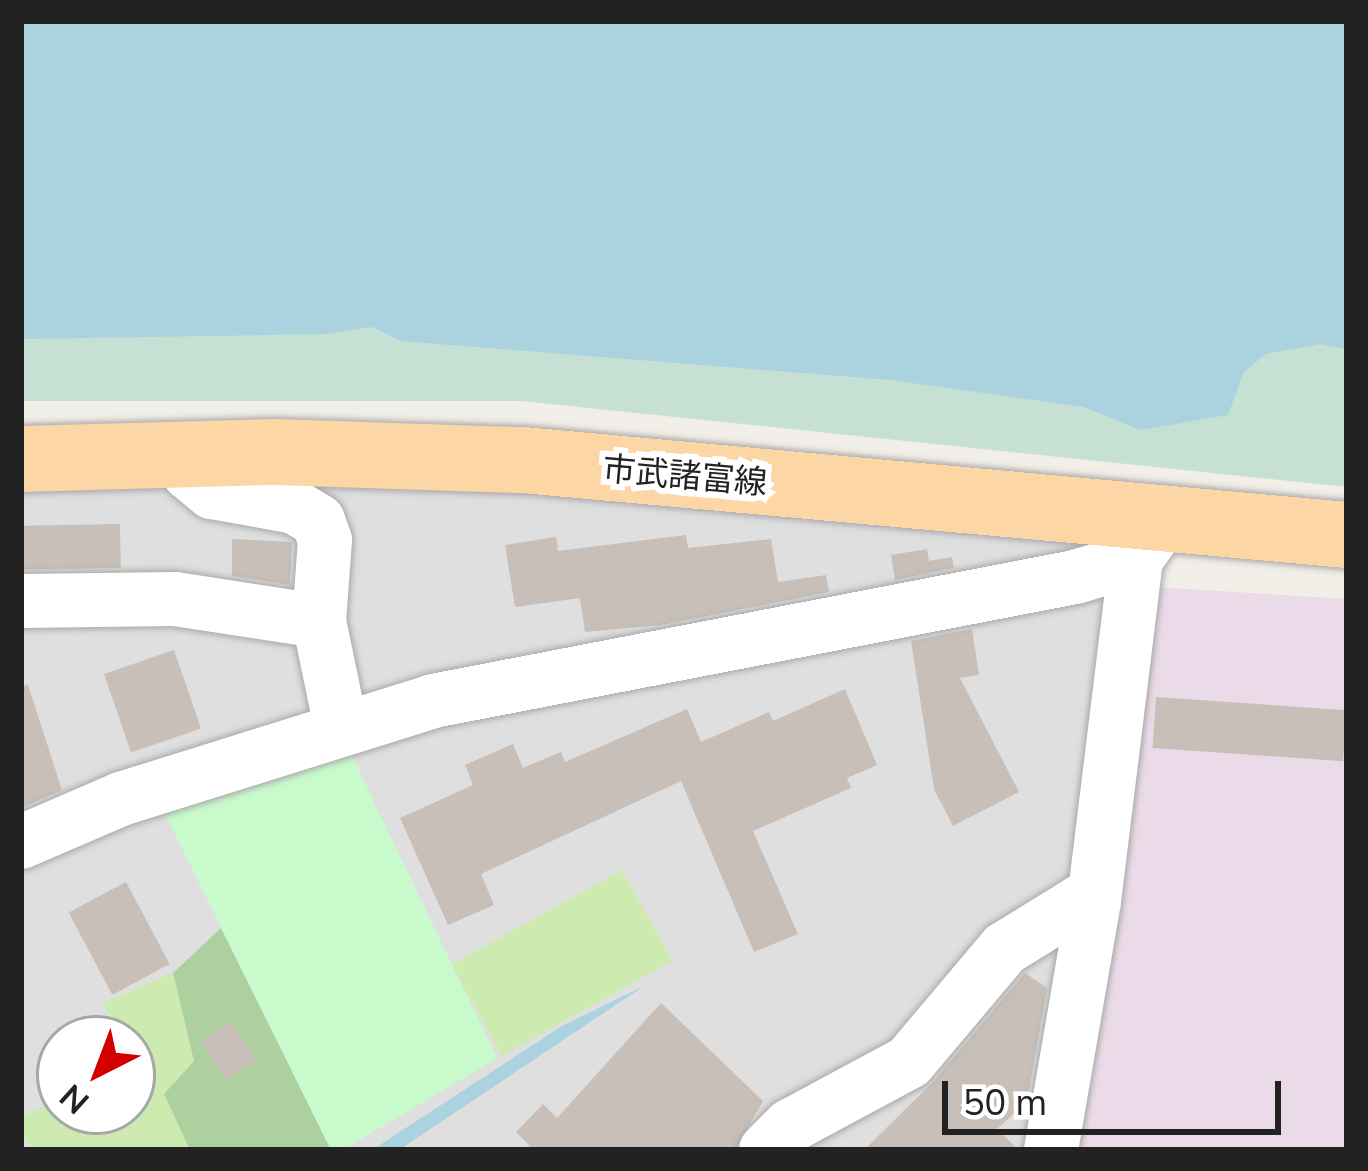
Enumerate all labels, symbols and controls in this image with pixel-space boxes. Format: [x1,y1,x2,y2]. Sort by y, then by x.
street label: 市武諸富線 [601,448,769,502]
north arrow [36,1015,156,1135]
scale bar [948,1057,1287,1131]
text: N [51,1076,97,1123]
text: 50 m [963,1079,1047,1124]

